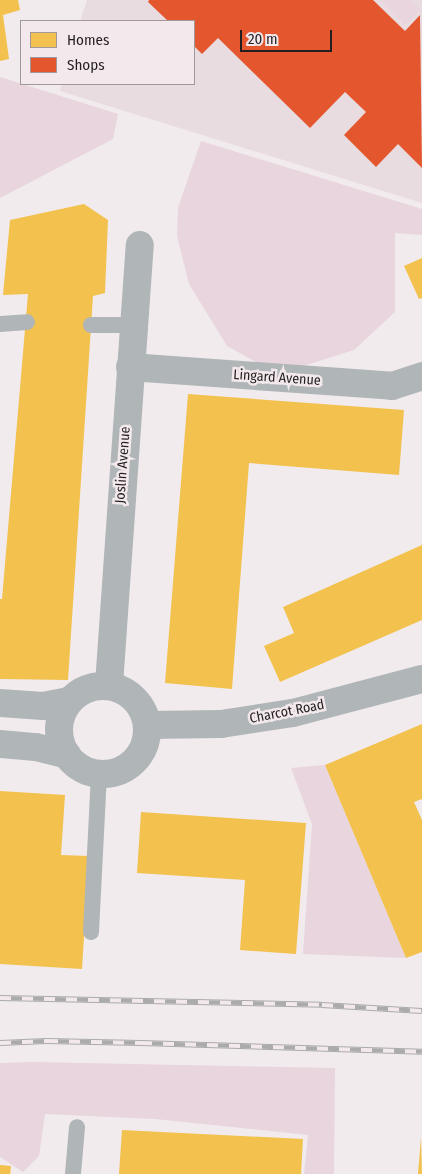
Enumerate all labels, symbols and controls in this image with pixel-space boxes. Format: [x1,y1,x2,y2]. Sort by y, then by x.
legend [20,20,195,85]
scale bar [242,20,334,52]
text: 20 m [248,30,278,48]
text: Homes [67,31,109,49]
text: Shops [67,56,105,74]
street label: Lingard Avenue [233,367,321,389]
street label: Joslin Avenue [112,426,134,504]
street label: Charcot Road [248,697,326,727]

